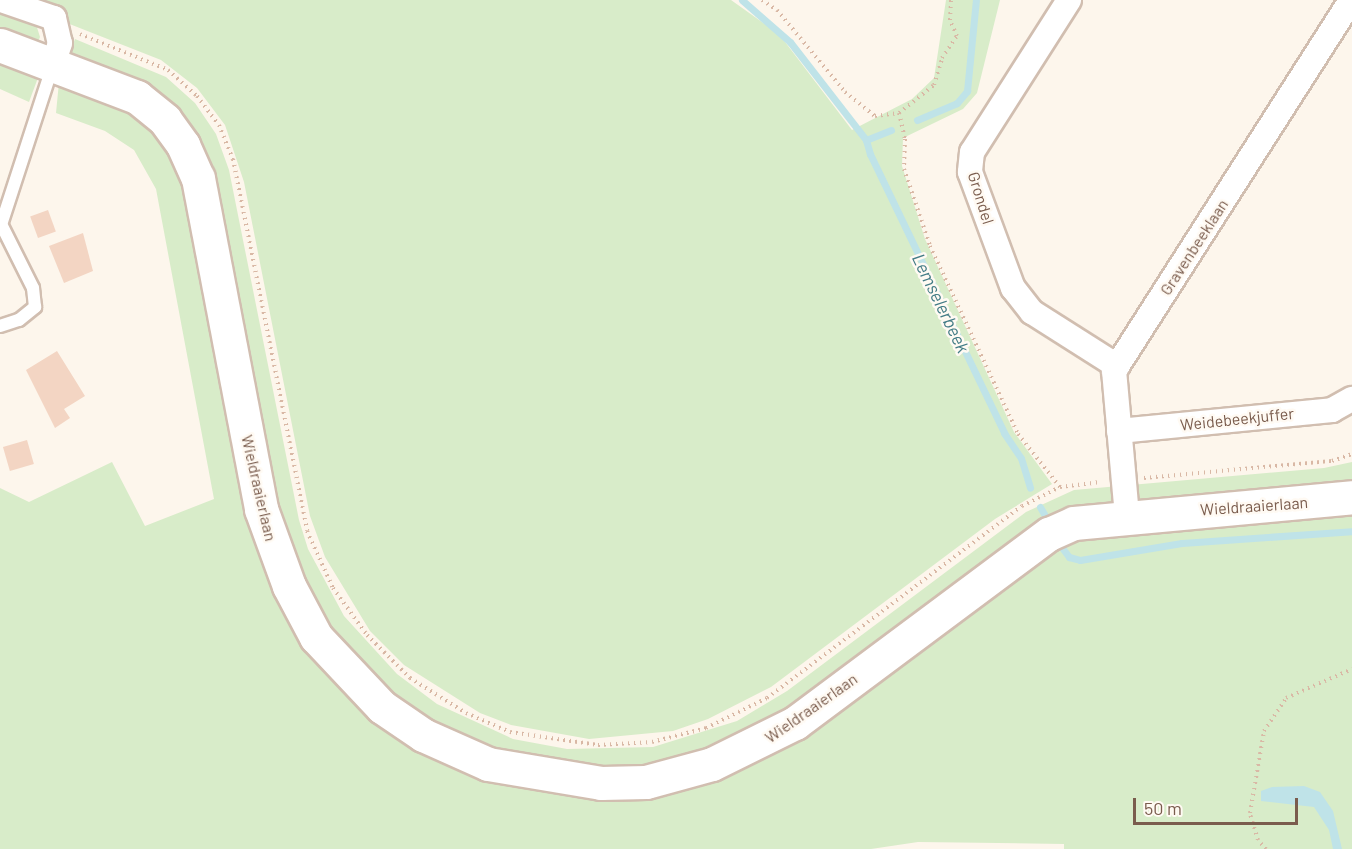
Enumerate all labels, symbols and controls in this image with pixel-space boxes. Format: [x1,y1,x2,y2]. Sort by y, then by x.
street label: Grondel [964,170,998,226]
street label: Gravenbeeklaan [1156,195,1232,299]
water label: Lemselerbeek [908,250,974,356]
street label: Weidebeekjuffer [1179,403,1295,435]
street label: Wieldraaierlaan [237,433,281,543]
street label: Wieldraaierlaan [1199,493,1309,519]
street label: Wieldraaierlaan [761,669,861,747]
scale bar [1136,786,1301,824]
text: 50 m [1144,797,1182,819]

